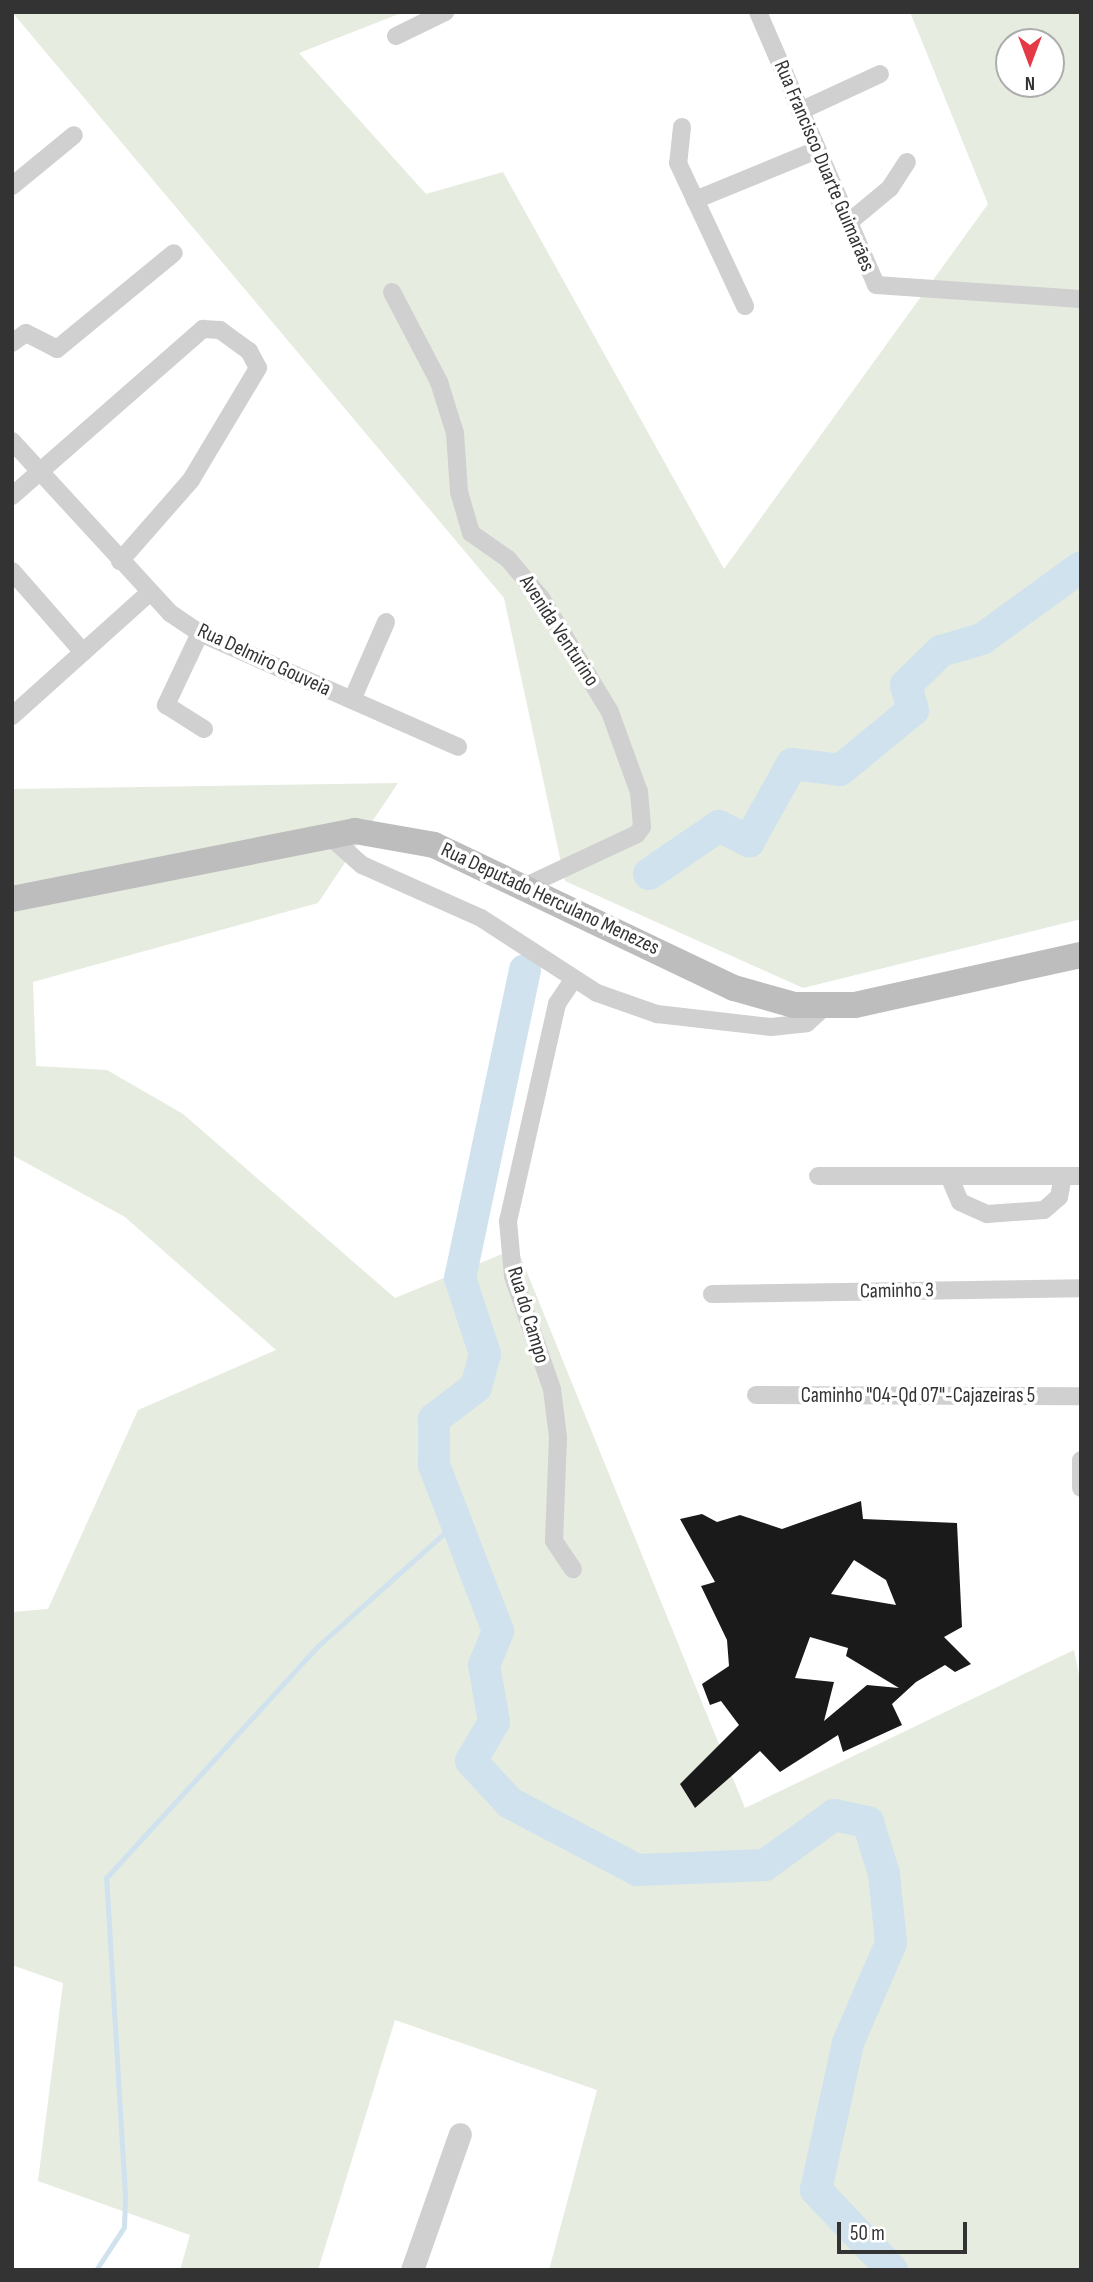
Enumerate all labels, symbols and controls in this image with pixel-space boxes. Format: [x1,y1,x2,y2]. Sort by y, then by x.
north arrow [995,28,1065,98]
street label: Rua Francisco Duarte Guimarães [768,57,880,275]
text: N [1025,71,1035,94]
street label: Avenida Venturino [514,571,604,691]
street label: Rua Delmiro Gouveia [193,618,335,702]
street label: Rua Deputado Herculano Menezes [437,837,663,961]
street label: Rua do Campo [501,1264,555,1366]
street label: Caminho 3 [860,1278,934,1304]
street label: Caminho "04-Qd 07"-Cajazeiras 5 [801,1383,1035,1409]
scale bar [841,2208,970,2252]
text: 50 m [850,2221,885,2246]

